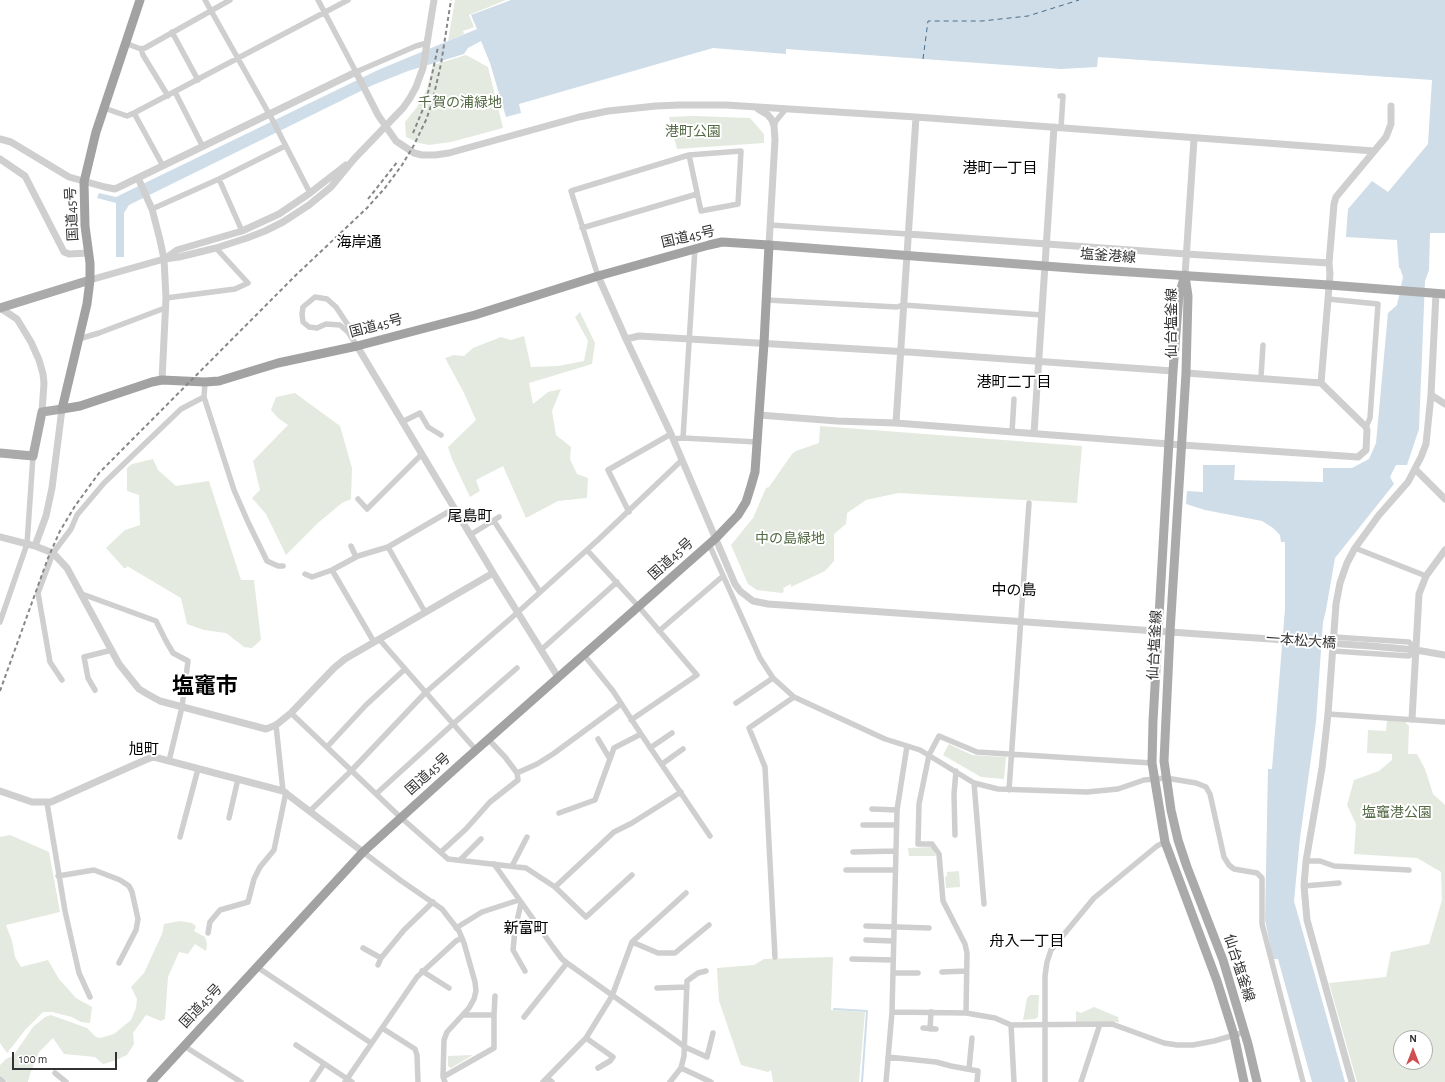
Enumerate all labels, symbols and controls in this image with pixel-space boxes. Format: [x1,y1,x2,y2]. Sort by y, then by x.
park label: 千賀の浦緑地 [418,95,502,111]
park label: 港町公園 [665,124,721,140]
district label: 港町一丁目 [963,159,1037,177]
street label: 国道45号 [62,186,82,242]
street label: 国道45号 [660,223,716,251]
district label: 海岸通 [337,233,381,251]
street label: 塩釜港線 [1079,246,1137,266]
street label: 仙台塩釜線 [1164,288,1180,358]
street label: 国道45号 [347,311,405,341]
district label: 港町二丁目 [977,373,1051,391]
district label: 尾島町 [448,507,492,525]
park label: 中の島緑地 [755,531,825,547]
street label: 国道45号 [645,534,697,584]
district label: 中の島 [992,581,1036,599]
street label: 仙台塩釜線 [1145,610,1165,680]
street label: 一本松大橋 [1265,630,1337,652]
district label: 塩竈市 [172,673,238,699]
district label: 旭町 [129,740,159,758]
street label: 国道45号 [402,749,454,799]
park label: 塩竈港公園 [1362,805,1432,821]
district label: 新富町 [504,919,548,937]
district label: 舟入一丁目 [990,932,1064,950]
street label: 仙台塩釜線 [1220,932,1258,1004]
street label: 国道45号 [176,980,226,1032]
north arrow [1393,1030,1433,1070]
text: N [1409,1033,1417,1044]
scale bar [14,1044,119,1070]
text: 100 m [19,1053,47,1065]

